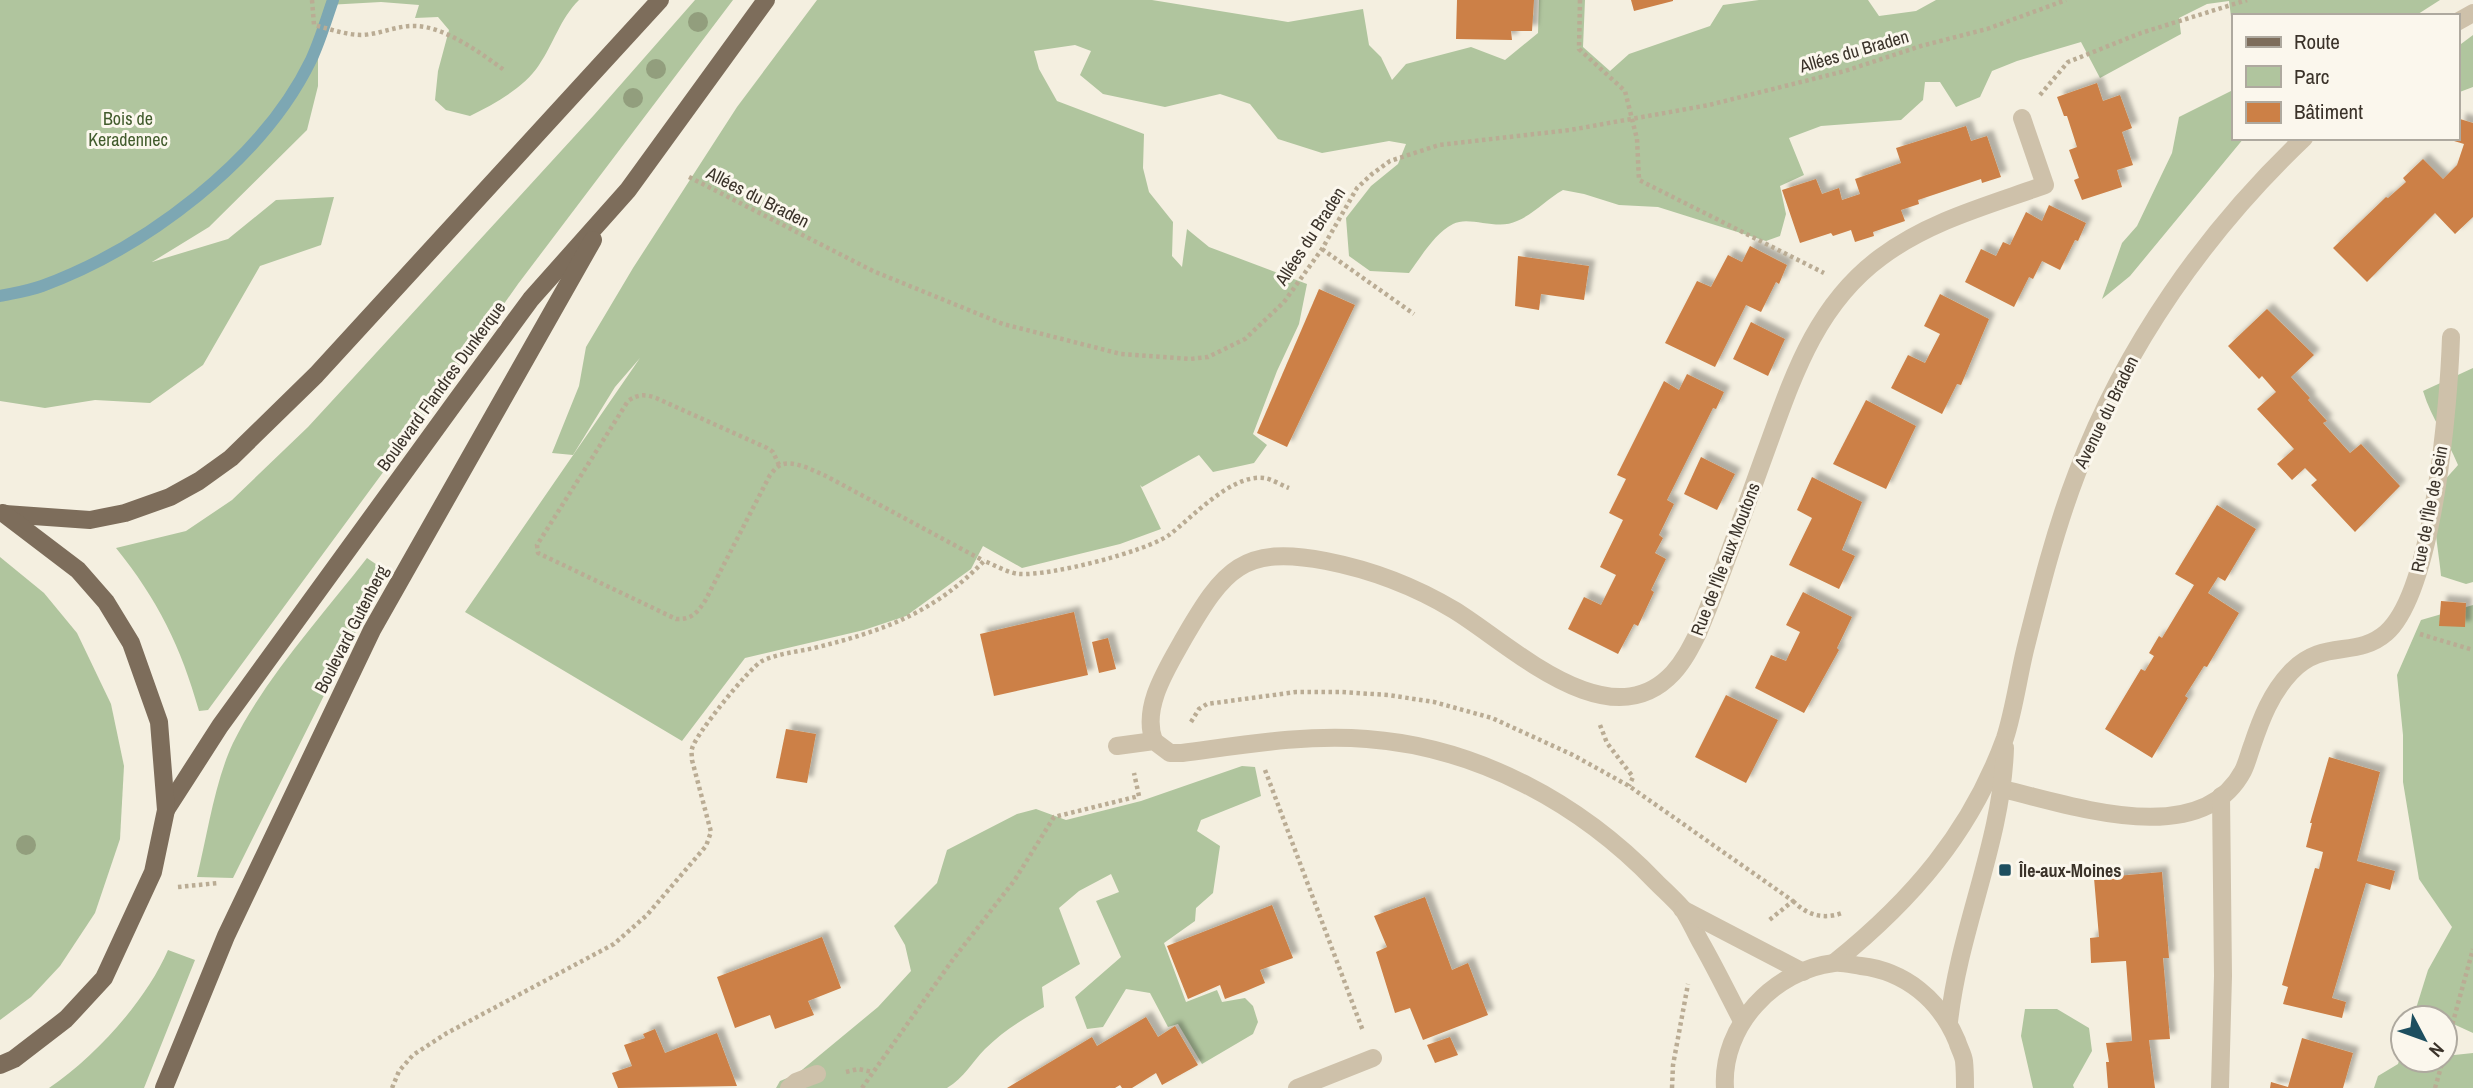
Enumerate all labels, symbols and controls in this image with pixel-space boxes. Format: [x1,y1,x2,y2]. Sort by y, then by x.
legend [2232,14,2459,140]
street label: Allées du Braden [1796,23,1911,79]
text: Route [2294,27,2340,56]
text: Parc [2294,62,2329,91]
text: Bâtiment [2294,97,2363,126]
park label: Bois de Keradennec [88,106,168,152]
street label: Allées du Braden [701,160,814,234]
street label: Allées du Braden [1268,182,1351,291]
street label: Boulevard Flandres Dunkerque [371,296,511,476]
street label: Avenue du Braden [2068,352,2144,473]
street label: Rue de l'Île de Sein [2404,444,2454,574]
street label: Rue de l'Île aux Moutons [1684,479,1766,639]
street label: Boulevard Gutenberg [308,560,394,697]
place label: Île-aux-Moines [2018,858,2122,883]
marker: Île-aux-Moines [1997,862,2013,878]
north arrow [2389,1004,2459,1074]
text: N [2423,1037,2450,1063]

